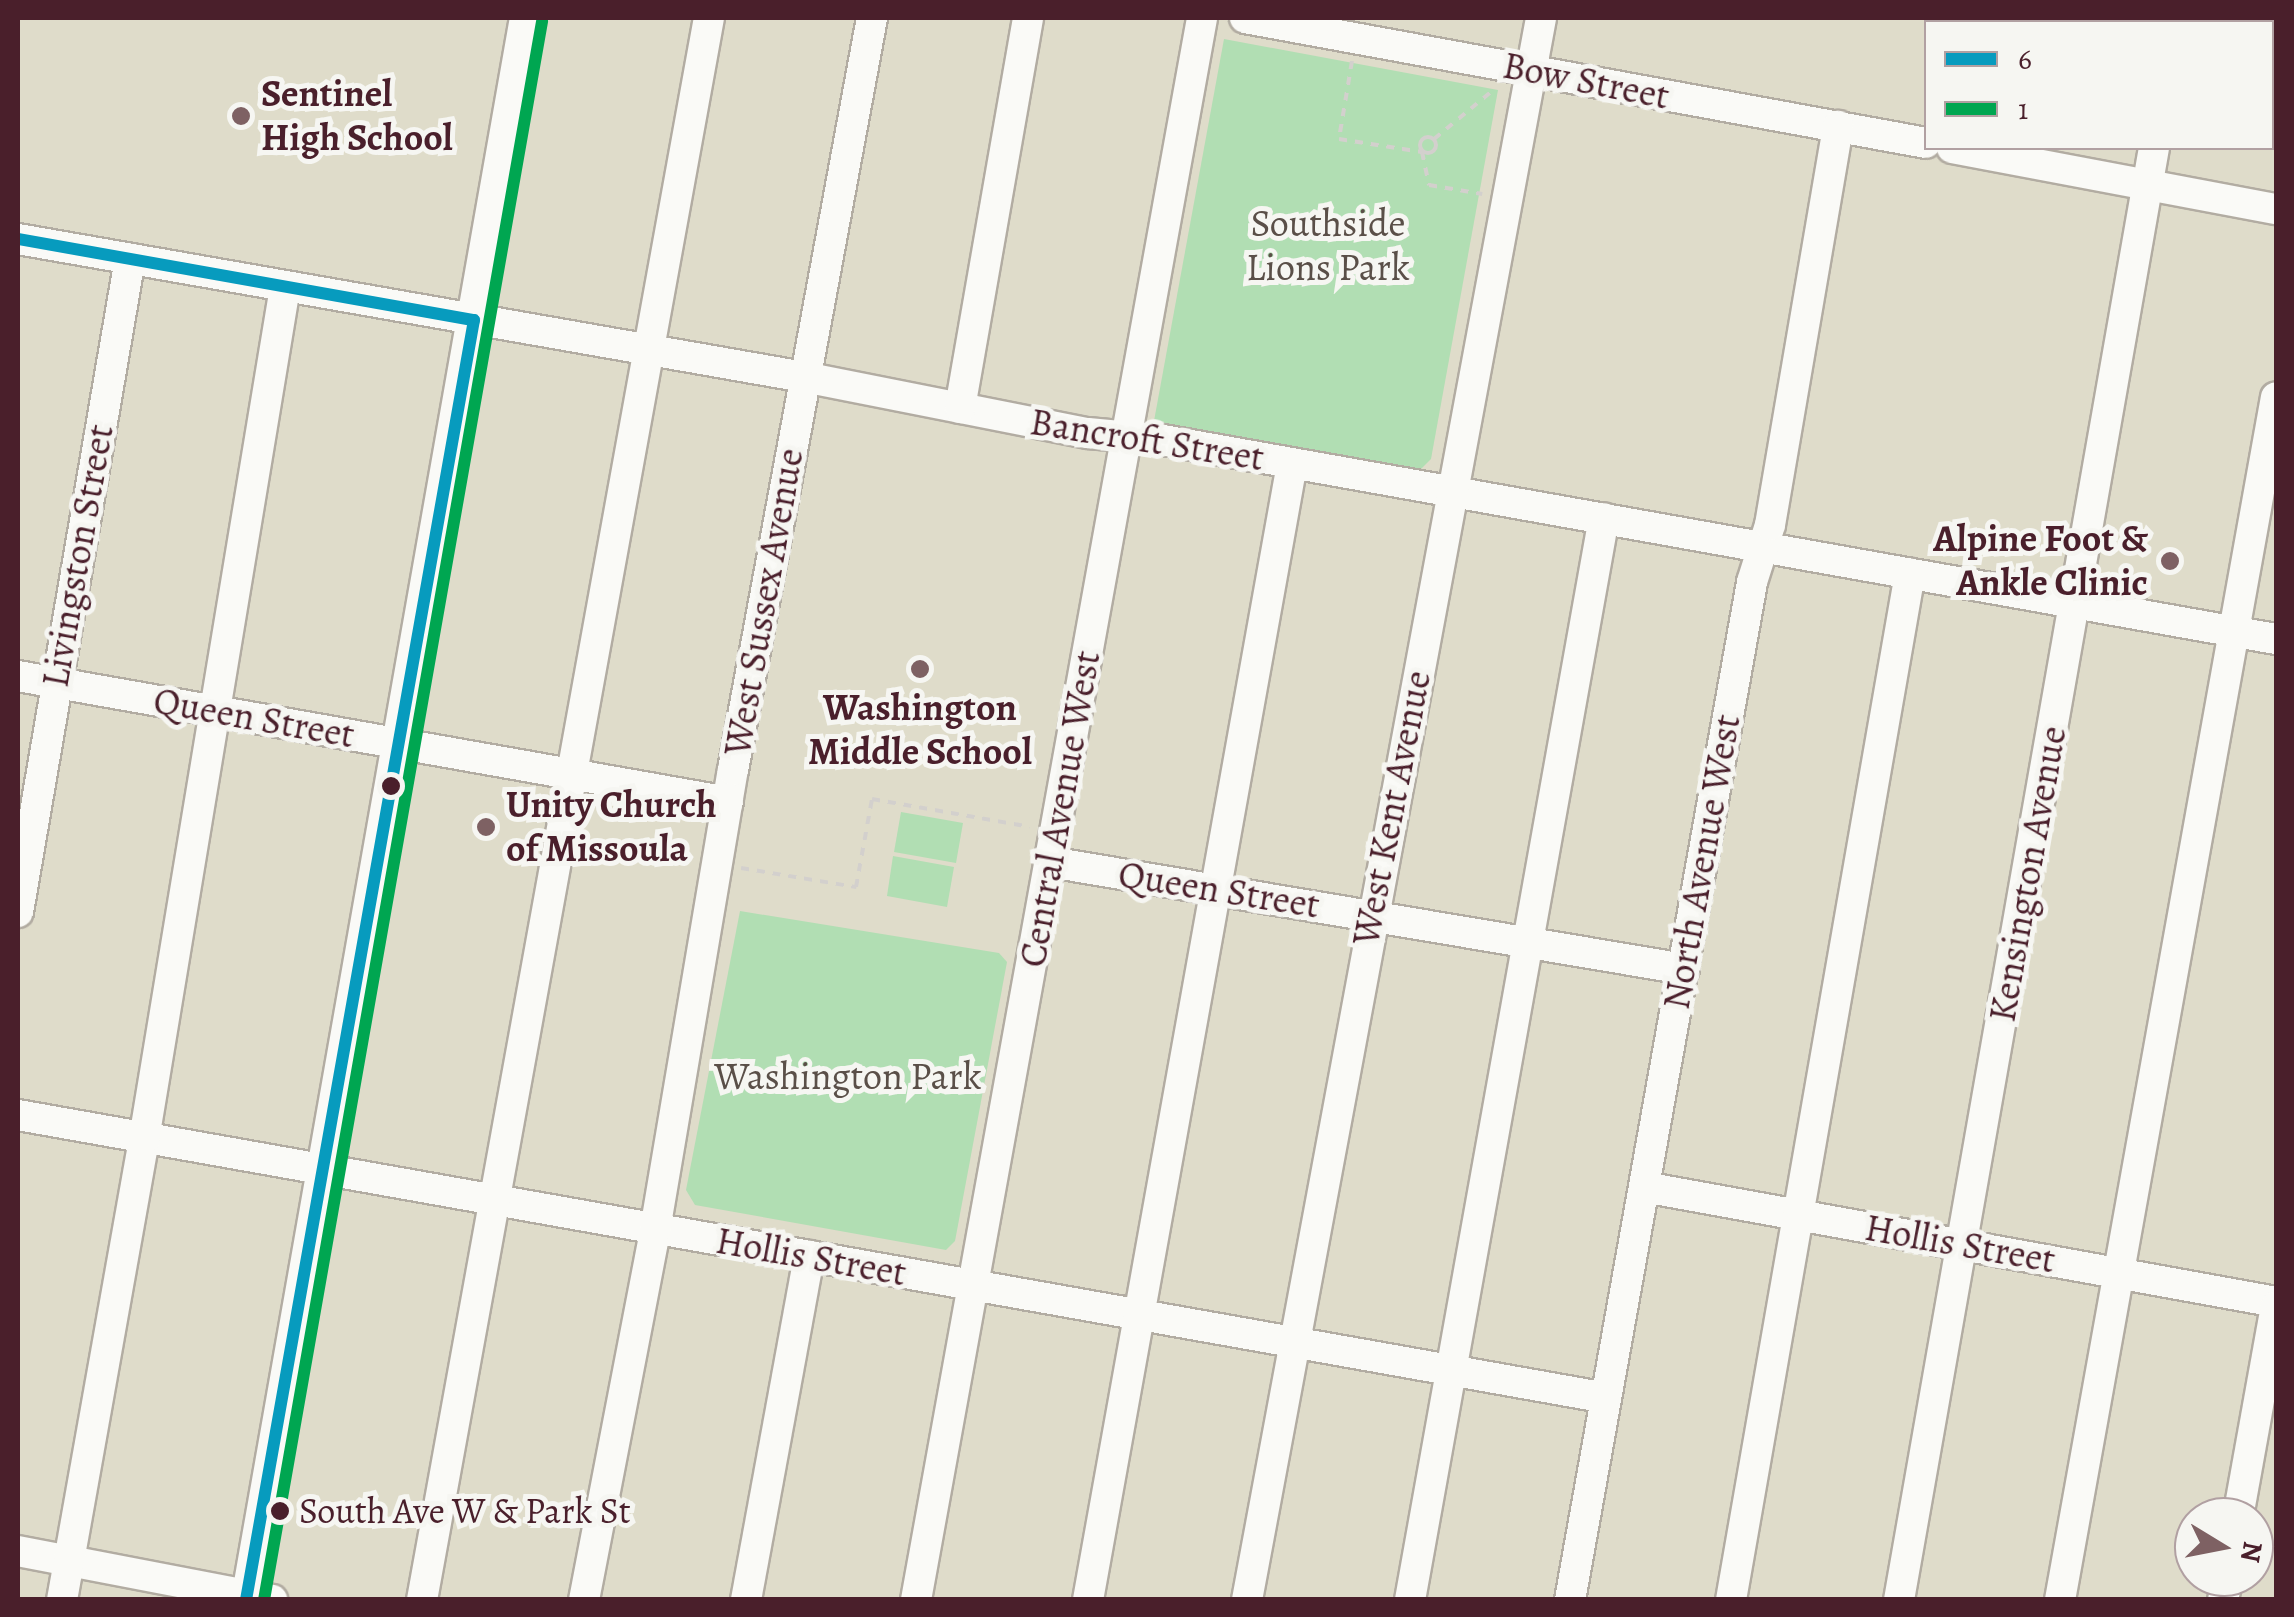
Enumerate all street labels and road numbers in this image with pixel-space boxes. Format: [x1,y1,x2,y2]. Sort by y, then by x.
street label: Bow Street [1499,43,1673,119]
street label: Bancroft Street [1027,399,1267,481]
street label: Livingston Street [32,421,124,691]
street label: West Sussex Avenue [715,445,813,759]
street label: Central Avenue West [1010,647,1110,971]
street label: West Kent Avenue [1343,667,1441,949]
street label: Queen Street [150,678,358,758]
street label: North Avenue West [1654,711,1750,1013]
street label: Kensington Avenue [1980,723,2076,1025]
street label: Queen Street [1115,852,1323,928]
street label: Hollis Street [1861,1205,2059,1283]
street label: Hollis Street [712,1218,910,1296]

